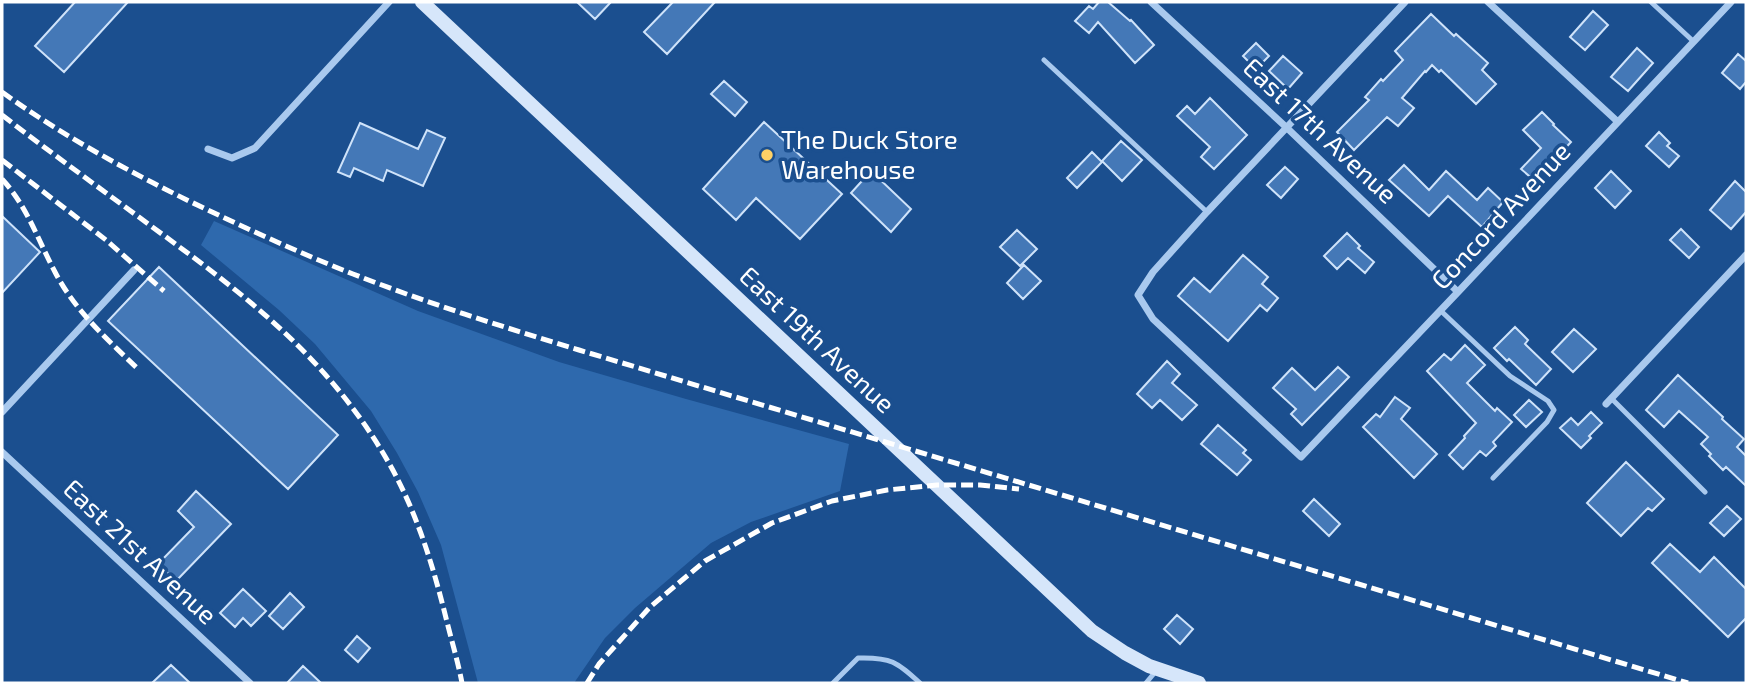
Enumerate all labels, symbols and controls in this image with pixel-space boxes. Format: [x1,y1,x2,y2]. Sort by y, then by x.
street label: East 17th Avenue [1238,51,1404,209]
place label: The Duck Store Warehouse [781,123,958,184]
street label: Concord Avenue [1424,135,1576,295]
marker: The Duck Store Warehouse [759,147,775,163]
street label: East 19th Avenue [734,259,902,419]
street label: East 21st Avenue [58,472,224,630]

